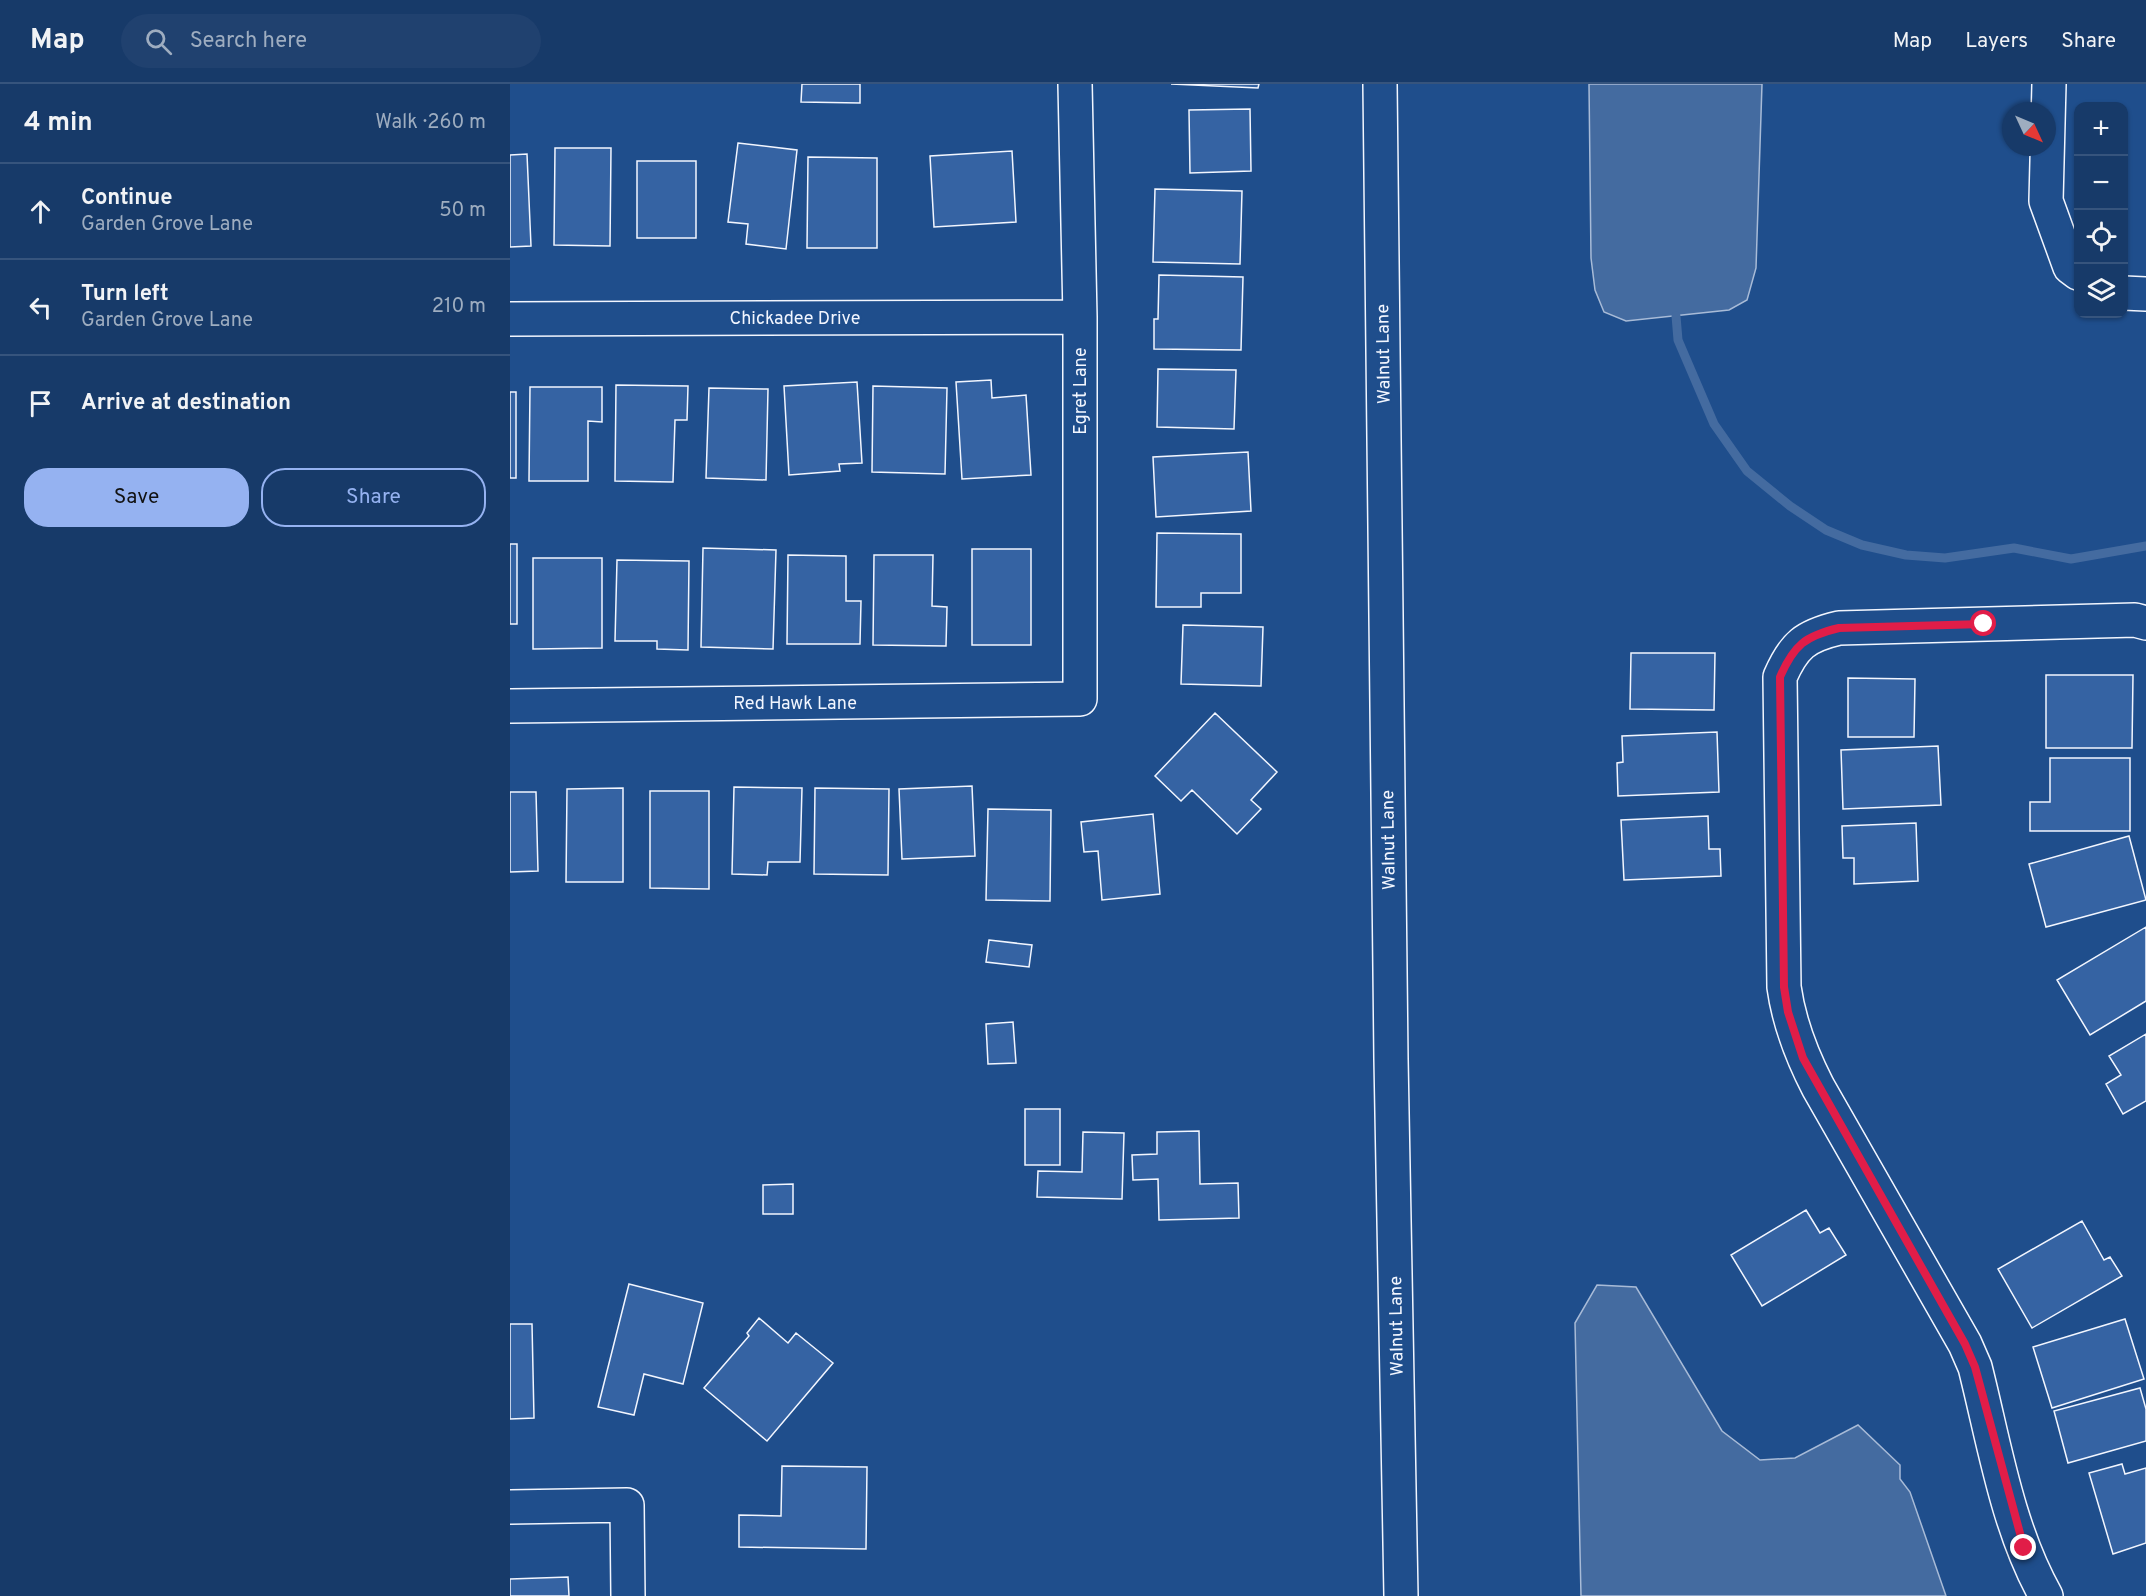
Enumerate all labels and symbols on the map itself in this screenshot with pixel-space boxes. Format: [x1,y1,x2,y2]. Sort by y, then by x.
north arrow [2002,102,2056,156]
street label: Walnut Lane [1372,304,1397,404]
street label: Chickadee Drive [730,308,860,331]
street label: Egret Lane [1070,347,1093,435]
route start [1970,610,1996,636]
street label: Red Hawk Lane [733,693,857,716]
street label: Walnut Lane [1377,790,1402,890]
street label: Walnut Lane [1385,1276,1410,1376]
route end [2010,1534,2036,1560]

